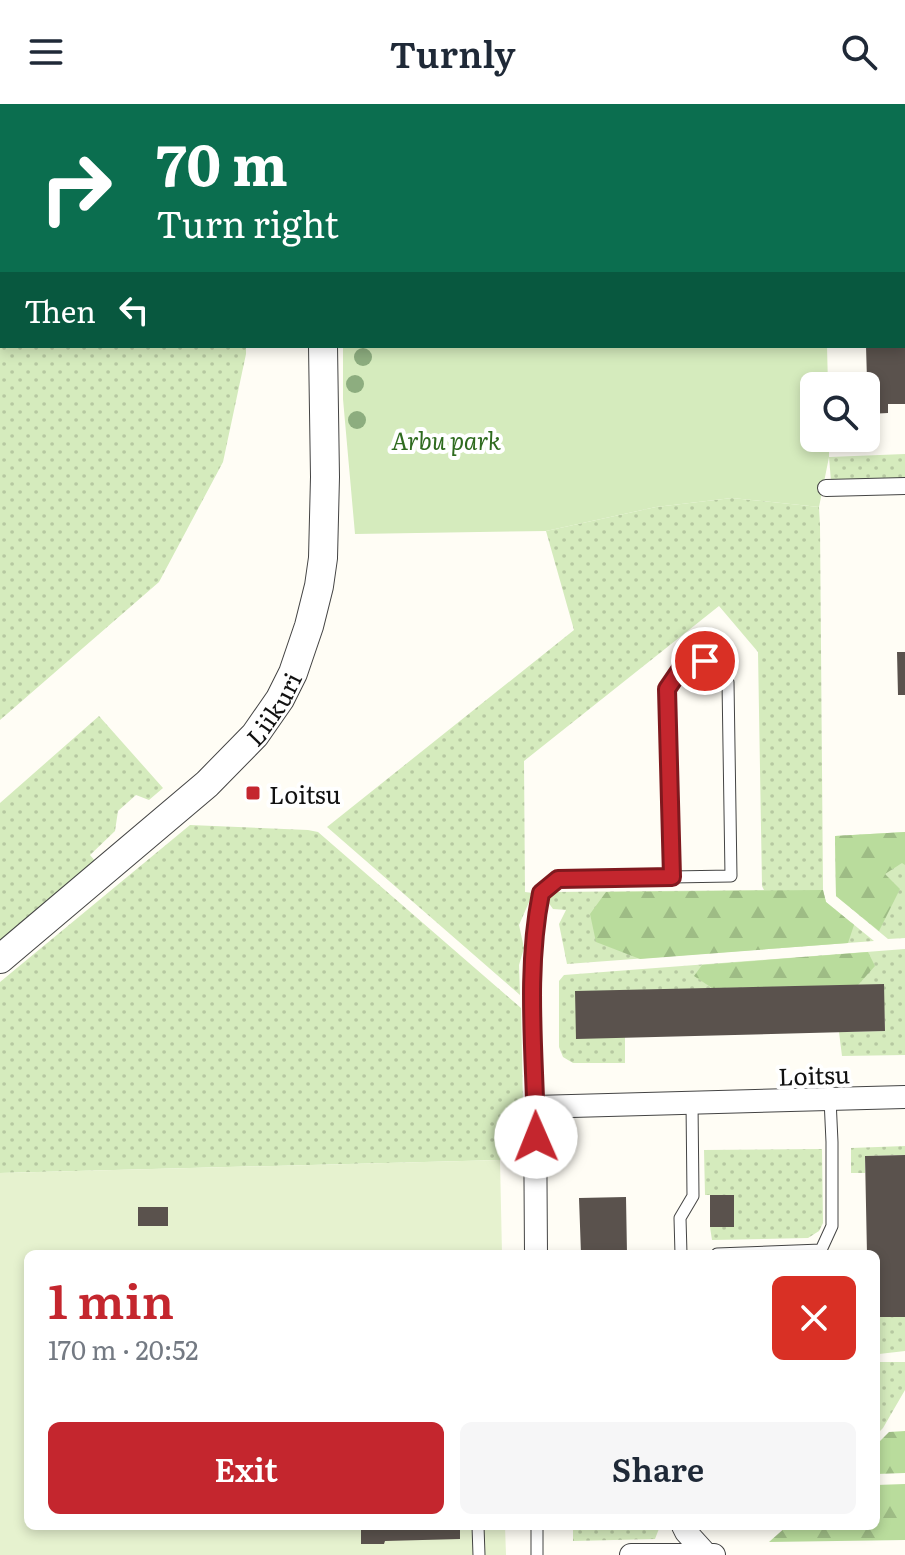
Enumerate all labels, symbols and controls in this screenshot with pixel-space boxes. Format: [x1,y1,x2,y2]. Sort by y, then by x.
text: Turnly [390,26,516,79]
icon: menu [24,30,68,74]
icon: search [837,30,881,74]
text: 70 m [156,120,288,203]
icon: right [24,136,128,240]
text: Turn right [156,196,339,249]
text: Then [24,288,96,332]
icon: left [112,288,156,332]
map controls [800,372,880,452]
button: search [800,372,880,452]
park label: Arbu park [391,422,502,457]
pin [671,627,739,695]
icon: arrive [683,639,727,683]
street label: Liikuri [237,666,308,753]
place label: Loitsu [269,776,341,811]
marker: Loitsu [244,784,262,802]
street label: Loitsu [778,1055,850,1093]
position arrow [494,1095,578,1179]
text: 1 min [48,1263,174,1334]
button: close [772,1276,856,1360]
text: 170 m · 20:52 [48,1329,199,1368]
button: Exit [48,1422,444,1514]
button: Share [460,1422,856,1514]

